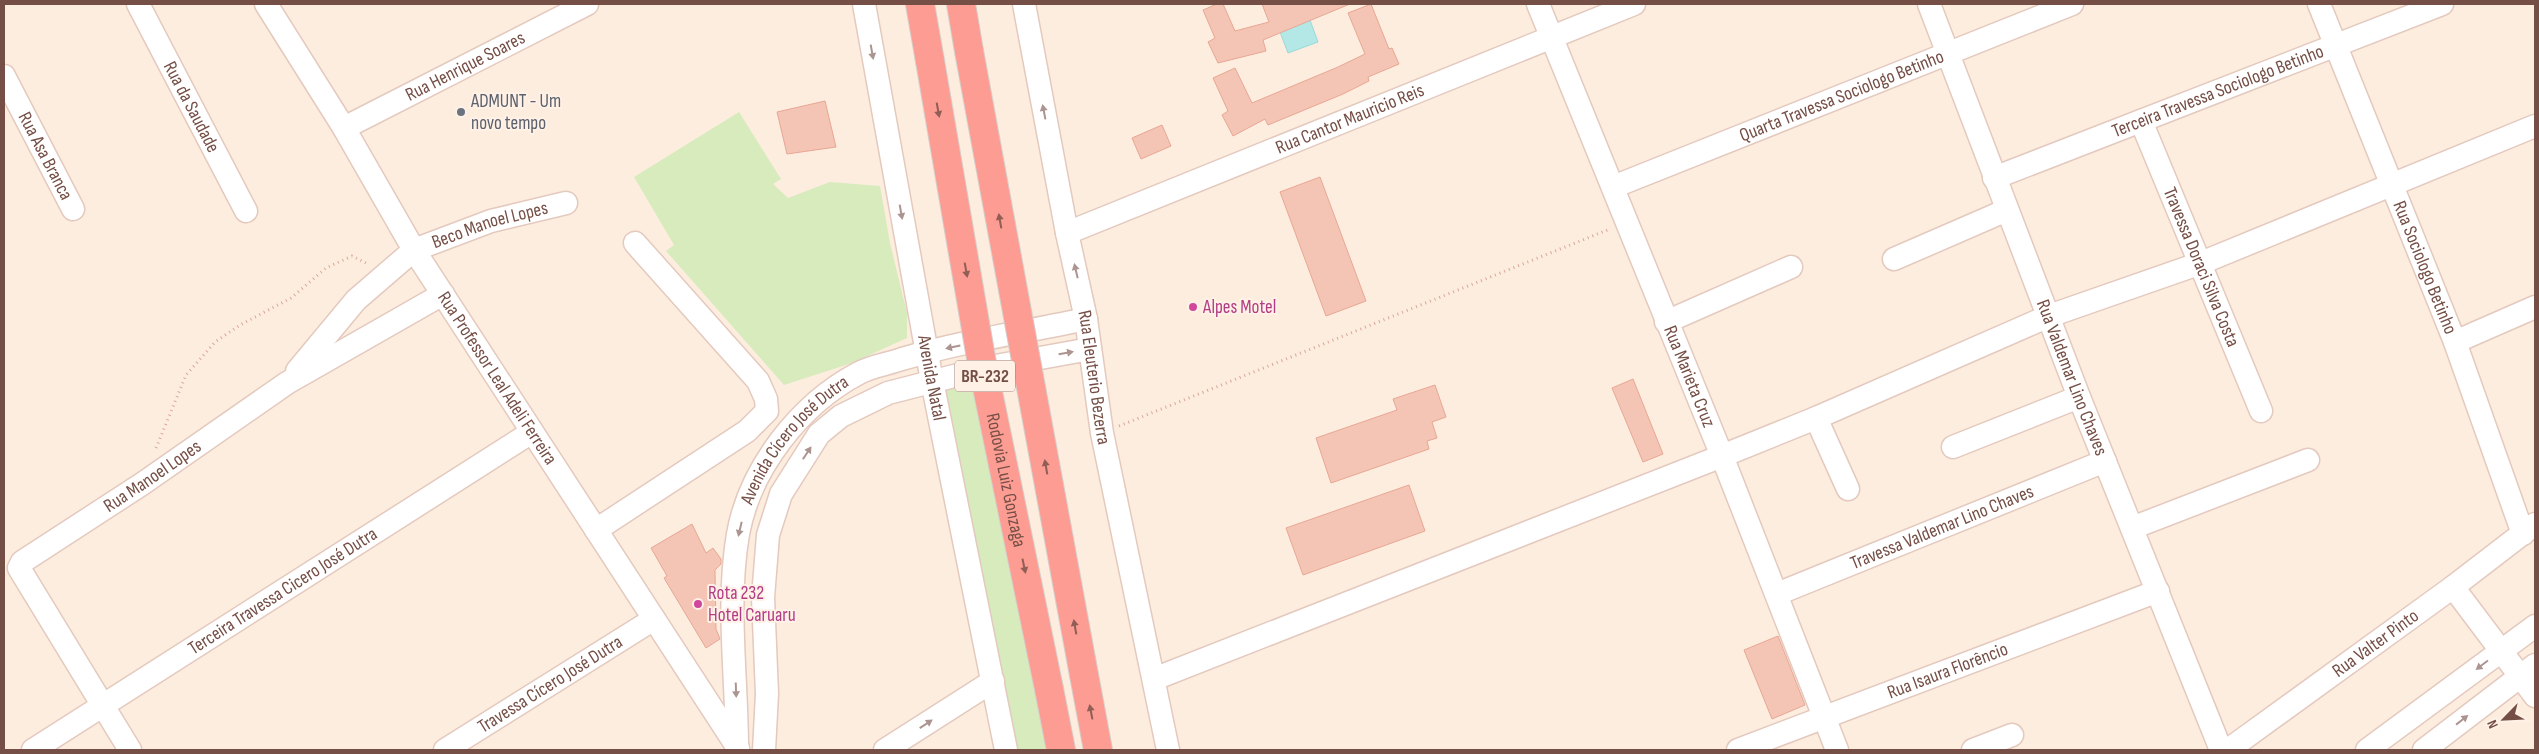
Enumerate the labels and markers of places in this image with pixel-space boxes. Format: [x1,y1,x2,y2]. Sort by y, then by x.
place label: ADMUNT - Um novo tempo [470,90,561,135]
marker: ADMUNT - Um novo tempo [455,106,467,118]
place label: Alpes Motel [1202,296,1276,319]
marker: Alpes Motel [1187,301,1199,313]
place label: Rota 232 Hotel Caruaru [708,582,796,627]
marker: Rota 232 Hotel Caruaru [692,598,704,610]

